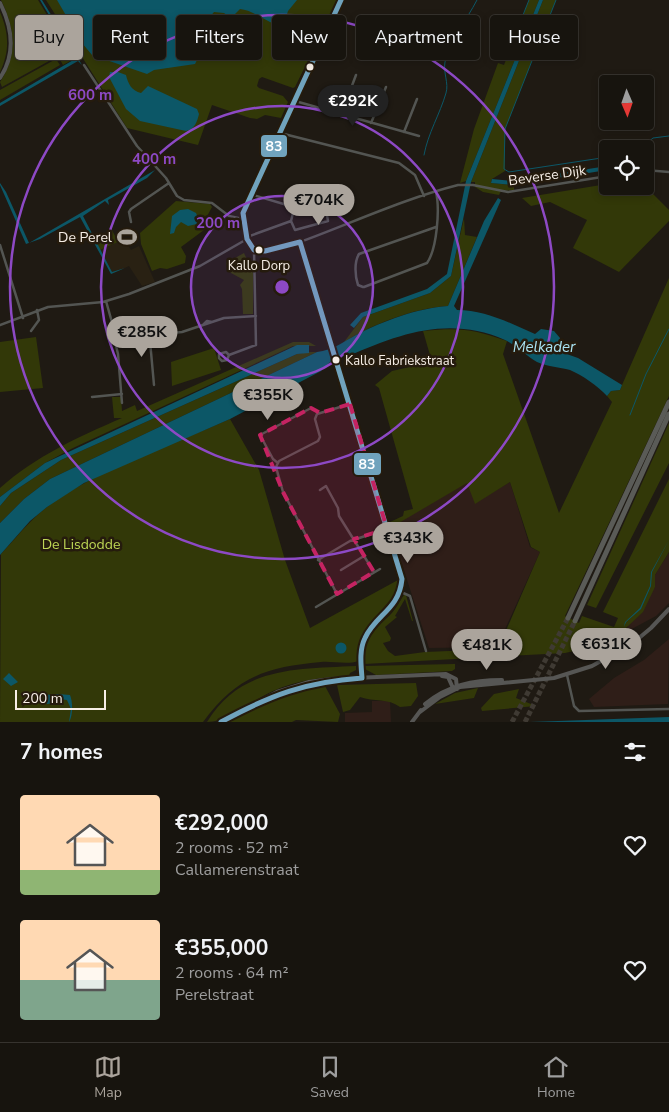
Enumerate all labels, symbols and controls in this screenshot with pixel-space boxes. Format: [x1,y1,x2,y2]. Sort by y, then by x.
chip: Buy [15,15,83,60]
chip: Rent [93,15,166,60]
chip: Filters [176,15,262,60]
chip: New [272,15,346,60]
chip: Apartment [356,15,480,60]
chip: House [490,15,578,60]
unlabelled marker [305,62,315,72]
north arrow [599,75,654,130]
map controls [599,75,654,195]
pin: €292K [318,84,388,127]
text: 600 m [68,85,112,105]
text: €292K [328,90,378,112]
line badge: 83 [260,134,288,158]
text: 83 [266,137,282,156]
button: locate [599,140,654,195]
text: 400 m [132,149,176,169]
street label: Beverse Dijk [507,161,588,190]
pin: €704K [284,184,354,226]
text: €704K [294,189,344,211]
text: 200 m [196,213,240,233]
sports icon: De Perel [116,226,138,248]
place label: De Perel [58,228,113,247]
marker: Kallo Dorp [254,245,264,255]
place label: Kallo Dorp [228,257,290,275]
centre of rings [273,278,291,296]
pin: €285K [107,316,177,358]
text: €285K [117,321,167,343]
water label: Melkader [513,337,576,357]
place label: Kallo Fabriekstraat [345,352,455,370]
marker: Kallo Fabriekstraat [331,355,341,365]
pin: €355K [233,378,303,421]
text: €355K [243,384,293,406]
line badge: 83 [353,452,382,476]
text: 83 [359,455,375,474]
pin: €343K [373,522,443,564]
text: €343K [383,527,433,549]
park label: De Lisdodde [42,535,120,554]
pin: €481K [452,628,522,671]
pin: €631K [571,628,641,670]
text: €631K [581,633,631,655]
text: €481K [462,634,512,656]
scale bar [15,687,106,710]
text: 200 m [22,689,63,708]
text: 7 homes [20,738,103,766]
icon: filters [621,738,649,766]
text: €292,000 [175,809,268,837]
icon: home [60,815,120,875]
icon: heart [621,831,649,859]
text: 2 rooms · 52 m² [175,837,288,859]
text: Callamerenstraat [175,859,299,881]
text: €355,000 [175,934,268,962]
icon: home [60,940,120,1000]
icon: heart [621,956,649,984]
text: 2 rooms · 64 m² [175,962,288,984]
text: Perelstraat [175,984,254,1006]
tab: Map [94,1053,122,1102]
tab: Saved [310,1053,349,1102]
tab: Home [537,1053,575,1102]

